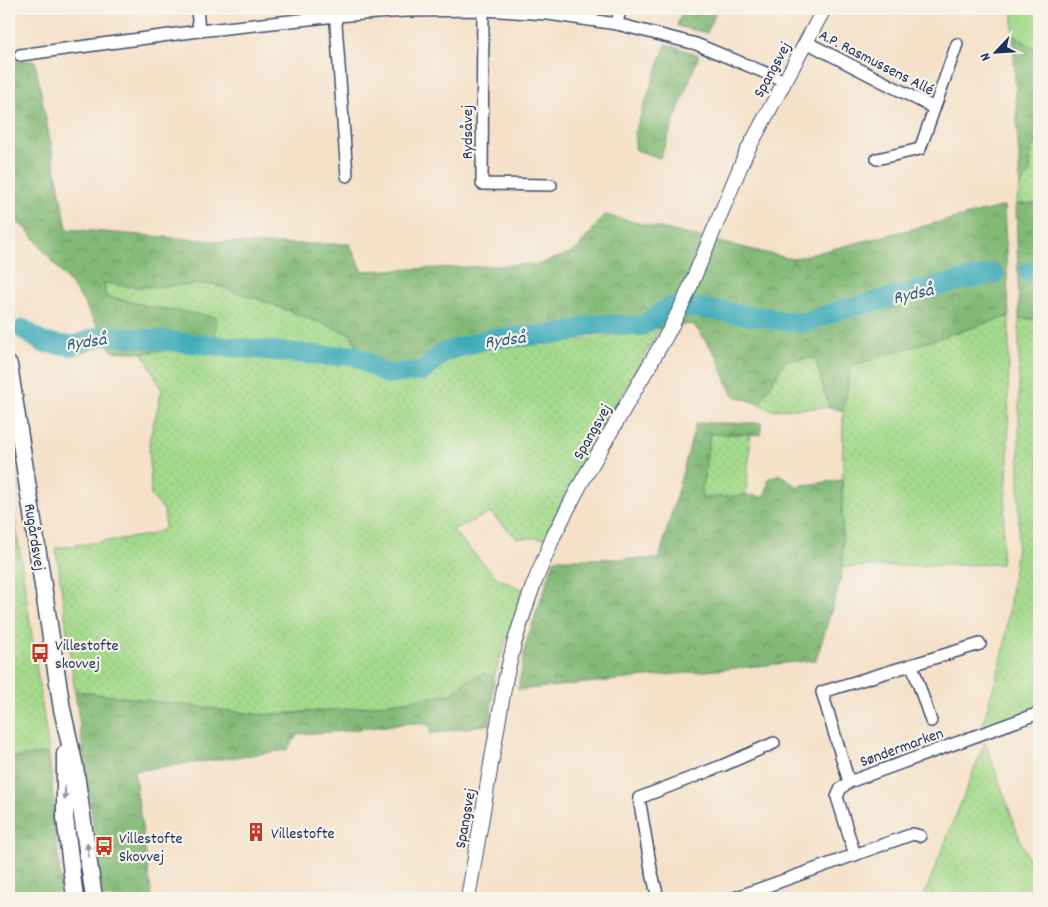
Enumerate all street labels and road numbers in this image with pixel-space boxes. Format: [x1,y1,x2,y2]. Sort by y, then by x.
street label: A.P. Rasmussens Allé [814,24,938,102]
street label: Spangsvej [748,38,798,102]
street label: Rydsåvej [457,105,480,159]
street label: Spangsvej [568,400,618,464]
street label: Rugårdsvej [17,502,50,573]
street label: Søndermarken [857,723,947,774]
street label: Spangsvej [450,786,483,850]

